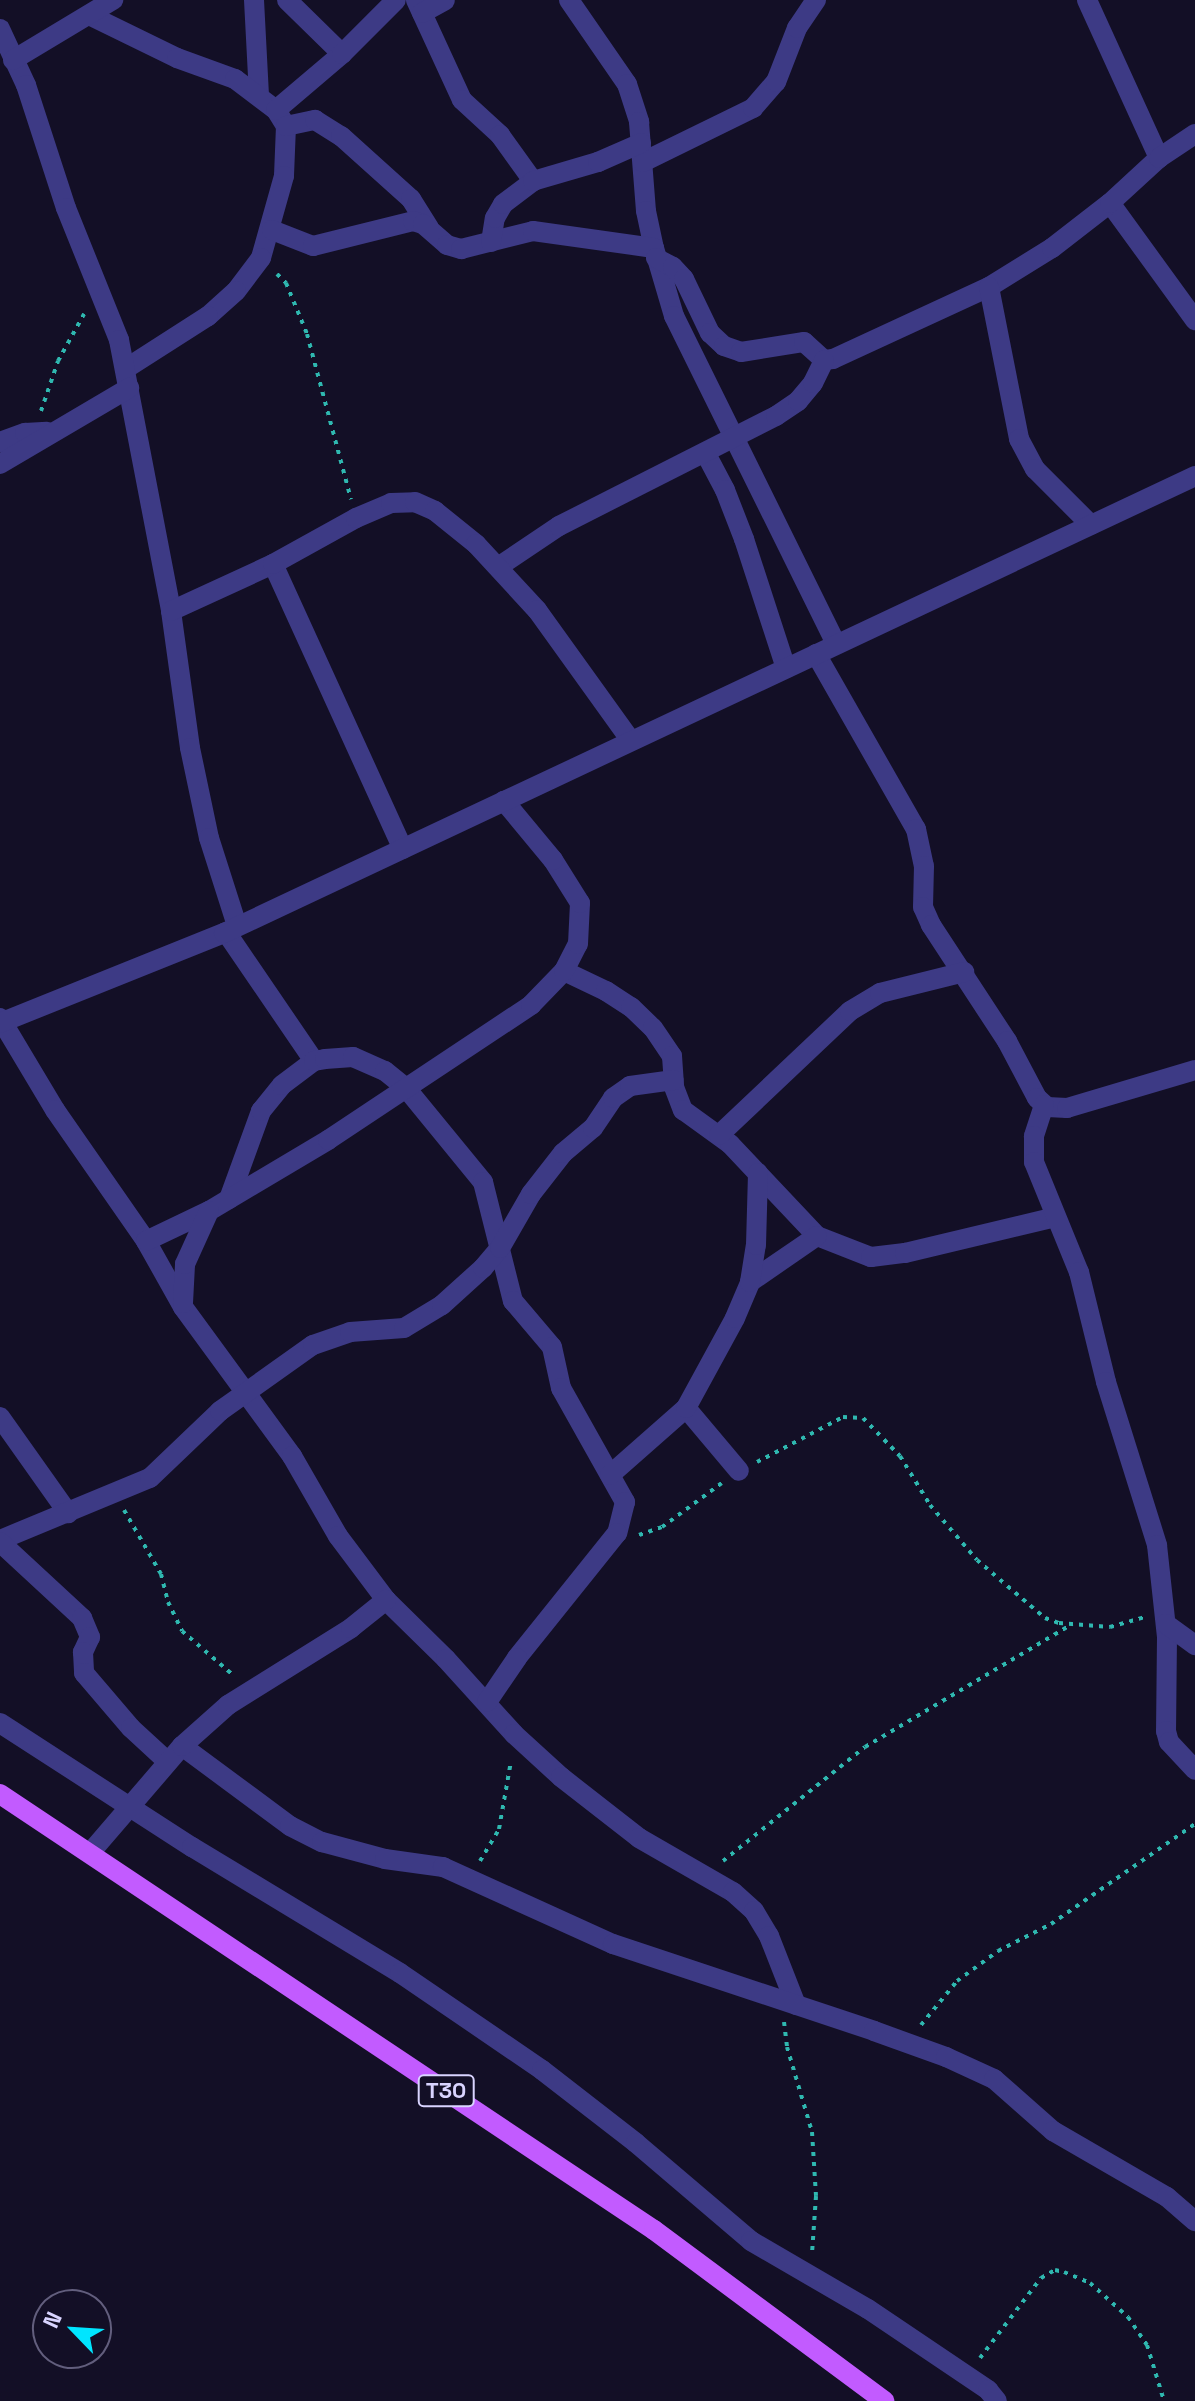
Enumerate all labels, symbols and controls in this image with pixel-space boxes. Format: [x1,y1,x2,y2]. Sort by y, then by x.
road number: T30 [416,2073,476,2109]
north arrow [32,2289,112,2369]
text: N [36,2307,68,2332]

